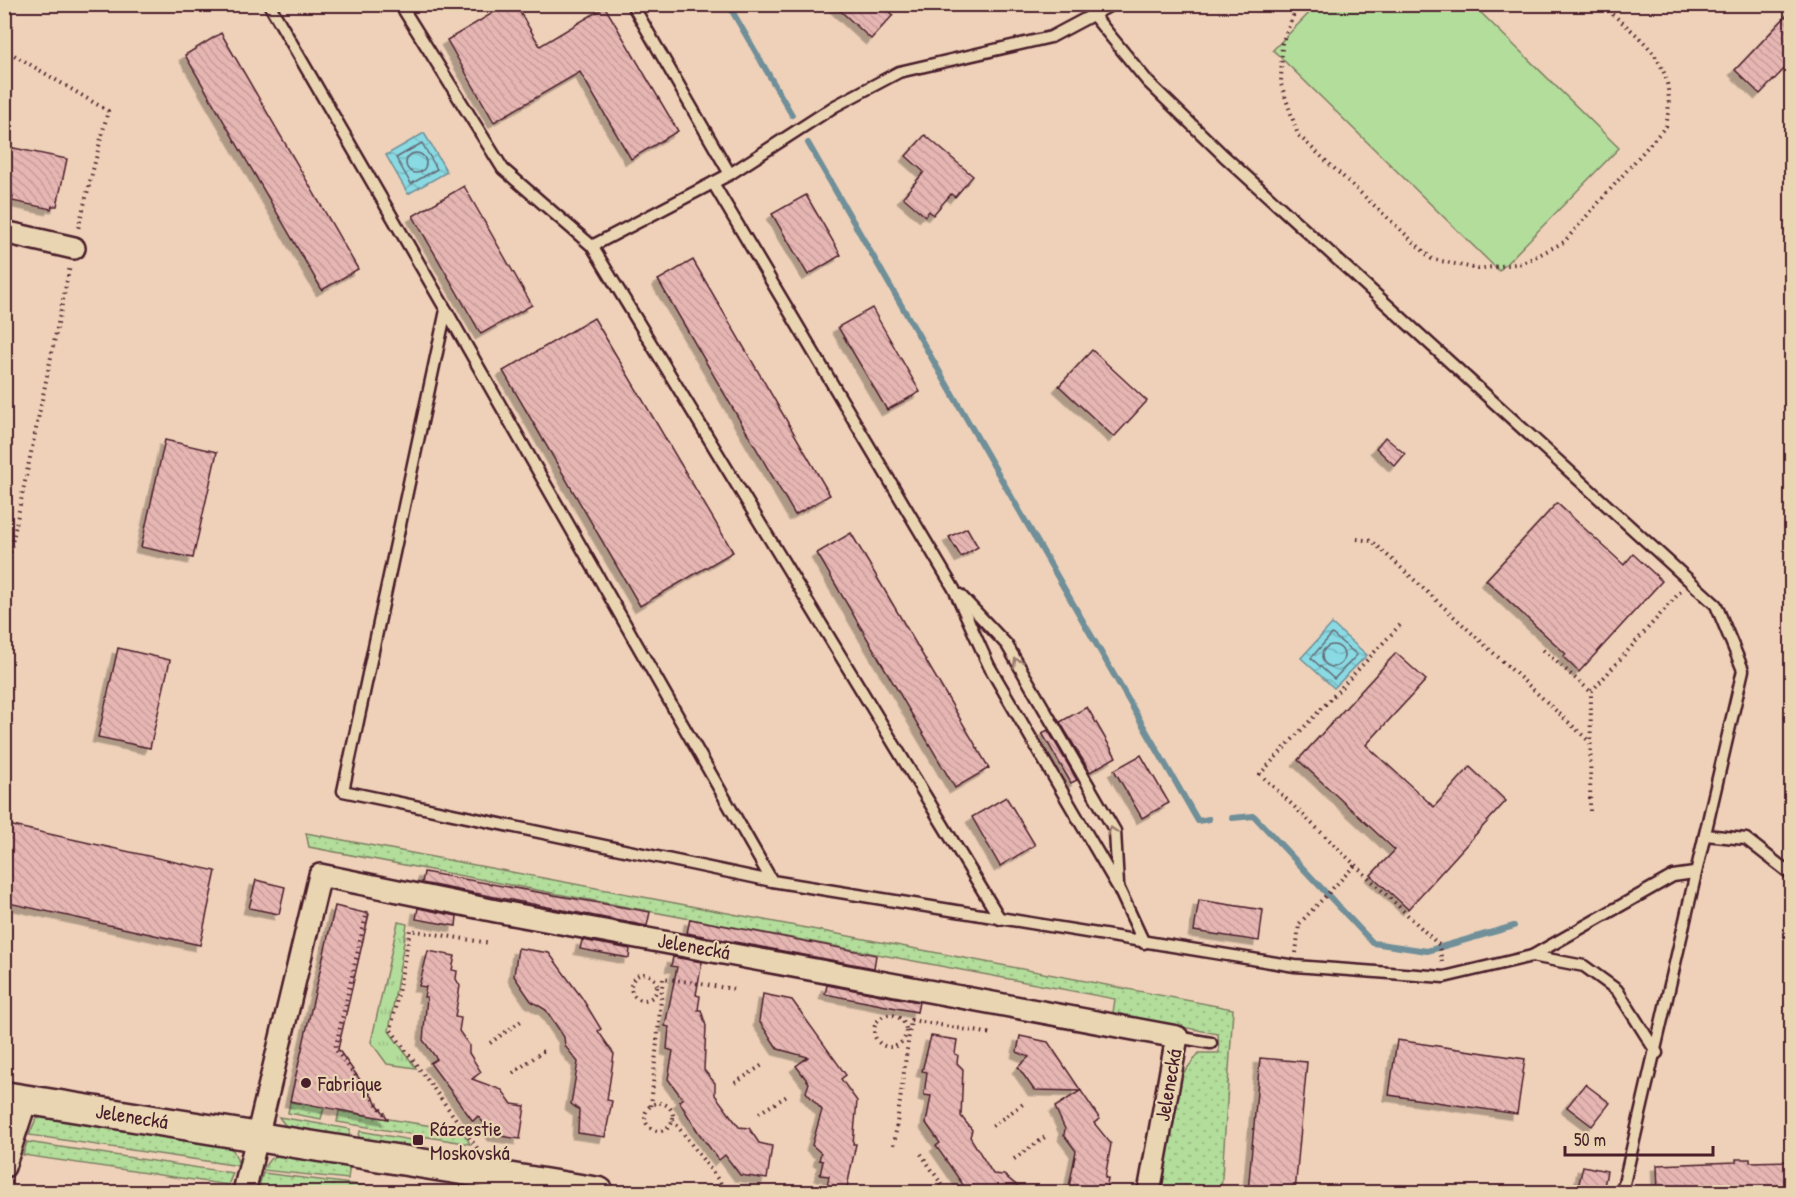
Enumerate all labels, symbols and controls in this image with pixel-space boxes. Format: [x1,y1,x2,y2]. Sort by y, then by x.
one-way arrow [1013,657,1024,668]
one-way arrow [1107,826,1119,837]
street label: Jelenecká [656,925,732,967]
street label: Jelenecká [1147,1047,1189,1123]
place label: Fabrique [317,1069,382,1098]
marker: Fabrique [299,1076,313,1090]
street label: Jelenecká [94,1096,170,1136]
place label: Rázcestie Moskovská [430,1114,510,1167]
scale bar [1565,1119,1714,1157]
text: 50 m [1574,1127,1606,1152]
marker: Rázcestie Moskovská [411,1133,425,1147]

